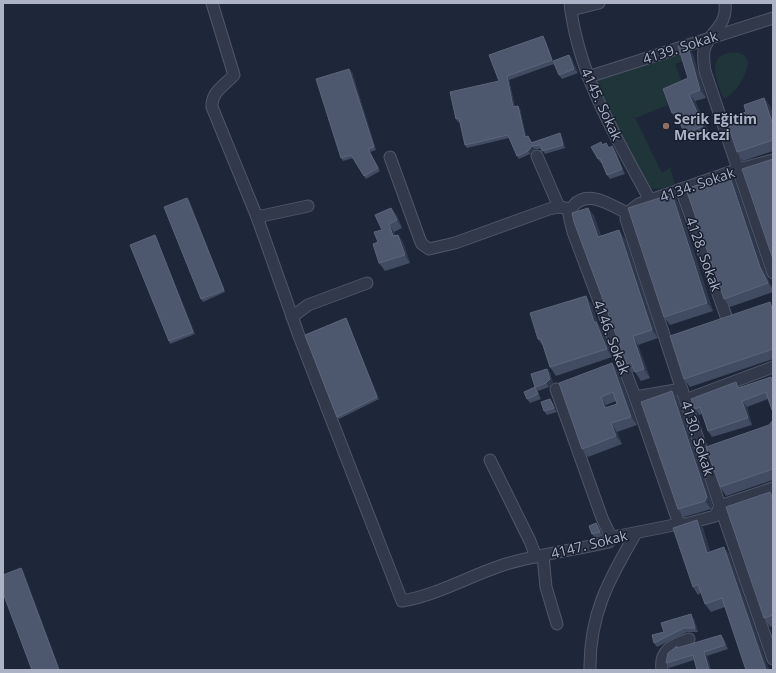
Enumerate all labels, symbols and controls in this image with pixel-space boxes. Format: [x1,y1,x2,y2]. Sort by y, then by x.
street label: 4139. Sokak [640,26,721,68]
street label: 4145. Sokak [577,65,627,144]
place label: Serik Eğitim Merkezi [674,109,757,144]
marker: Serik Eğitim Merkezi [661,121,671,131]
street label: 4134. Sokak [657,162,738,206]
street label: 4128. Sokak [682,214,726,294]
street label: 4146. Sokak [589,297,635,377]
street label: 4130. Sokak [677,398,719,479]
street label: 4147. Sokak [549,525,630,563]

